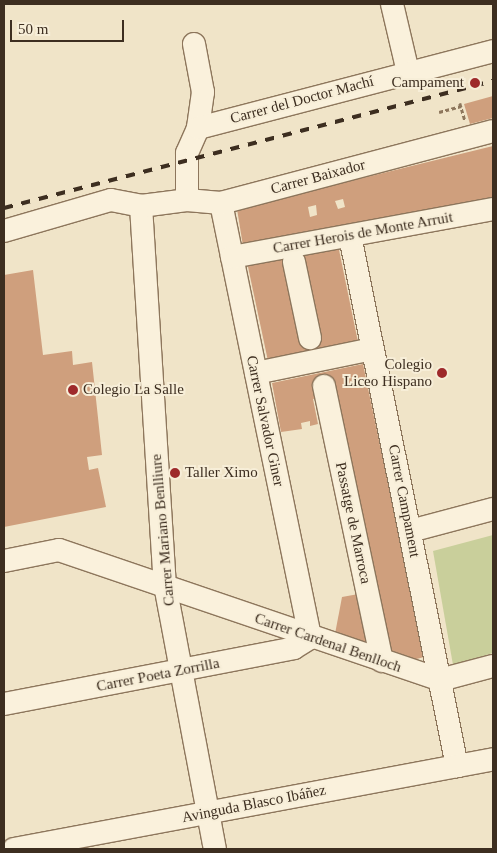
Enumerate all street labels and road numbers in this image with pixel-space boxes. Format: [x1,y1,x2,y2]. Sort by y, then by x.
street label: Carrer del Doctor Machí [228,72,376,128]
street label: Carrer Baixador [269,156,367,198]
street label: Carrer Herois de Monte Arruit [271,208,455,258]
street label: Carrer Salvador Giner [242,354,288,488]
street label: Carrer Campament [384,443,424,559]
street label: Carrer Mariano Benlliure [147,453,179,607]
street label: Passatge de Marroca [331,460,375,586]
street label: Carrer Cardenal Benlloch [252,609,404,677]
street label: Carrer Poeta Zorrilla [95,654,221,696]
street label: Avinguda Blasco Ibáñez [180,781,328,827]

